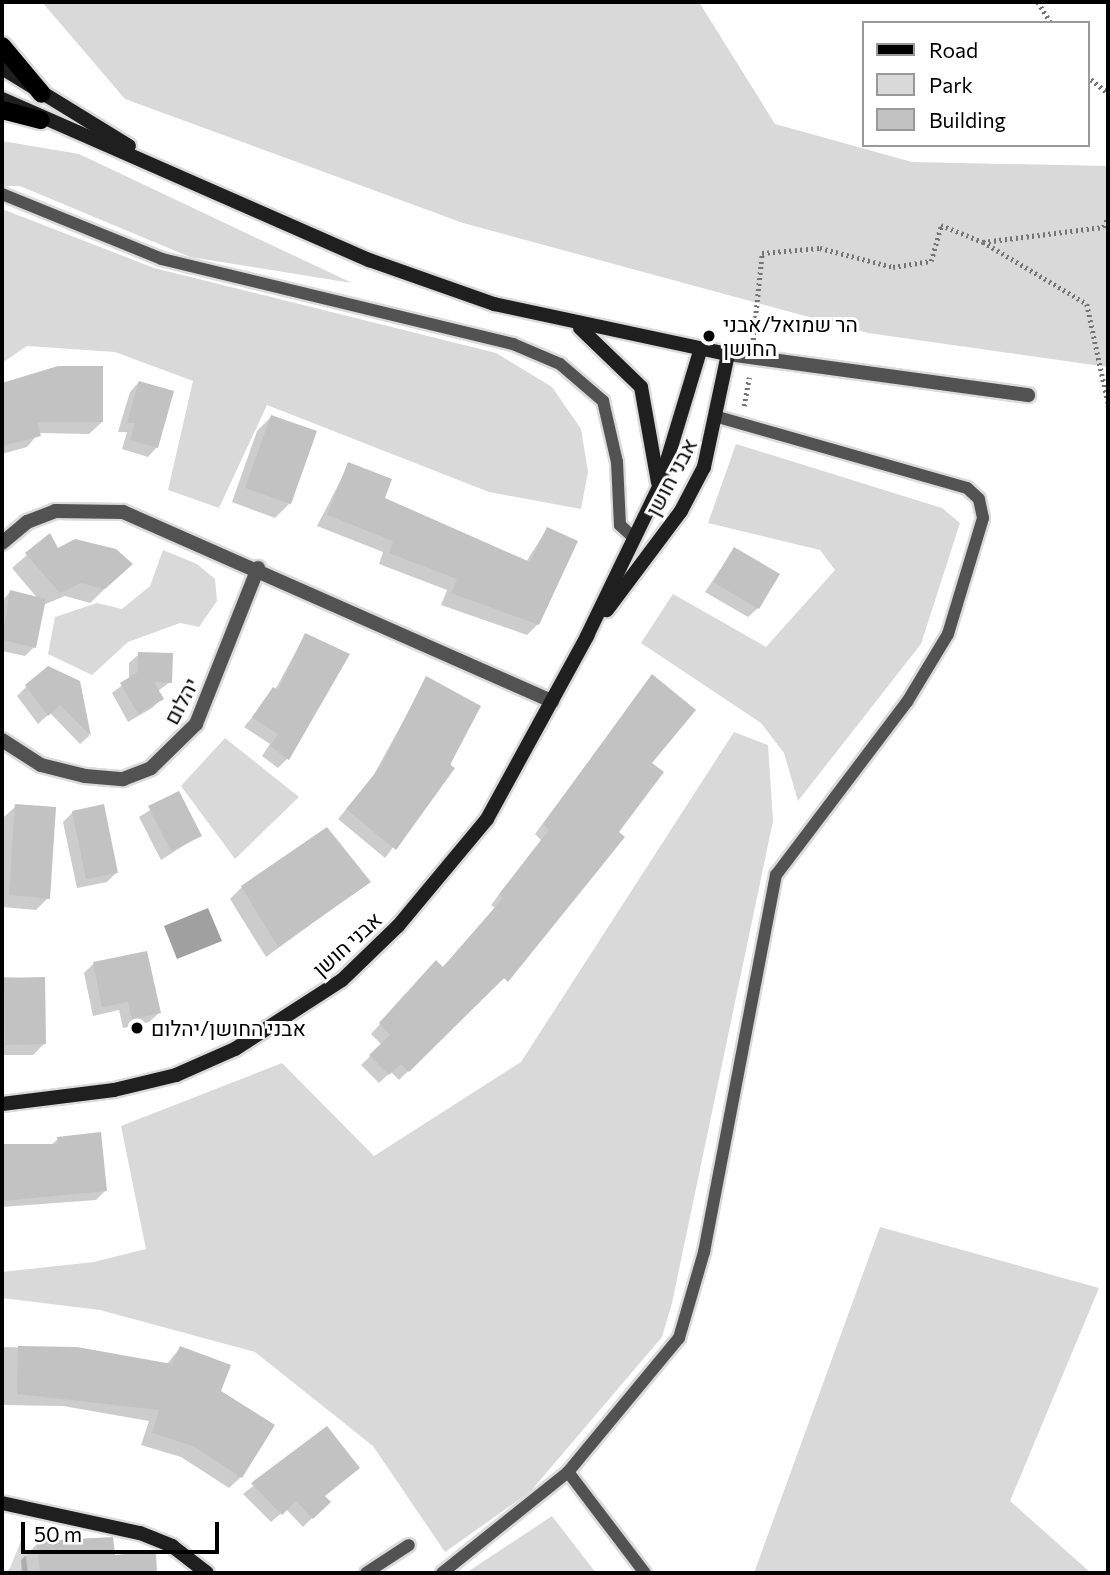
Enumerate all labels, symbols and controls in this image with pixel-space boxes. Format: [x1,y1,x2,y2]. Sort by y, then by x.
legend [862,21,1089,147]
text: Road [929,37,978,62]
text: Park [929,72,973,97]
text: Building [929,107,1006,132]
place label: הר שמואל/אבני החושן [723,311,858,361]
marker: הר שמואל/אבני החושן [701,328,717,344]
street label: אבני חושן [640,434,702,520]
street label: יהלום [158,673,204,729]
street label: אבני חושן [307,906,387,982]
place label: אבני החושן/יהלום [151,1015,306,1041]
marker: אבני החושן/יהלום [129,1020,145,1036]
scale bar [24,1508,222,1552]
text: 50 m [34,1521,82,1546]

